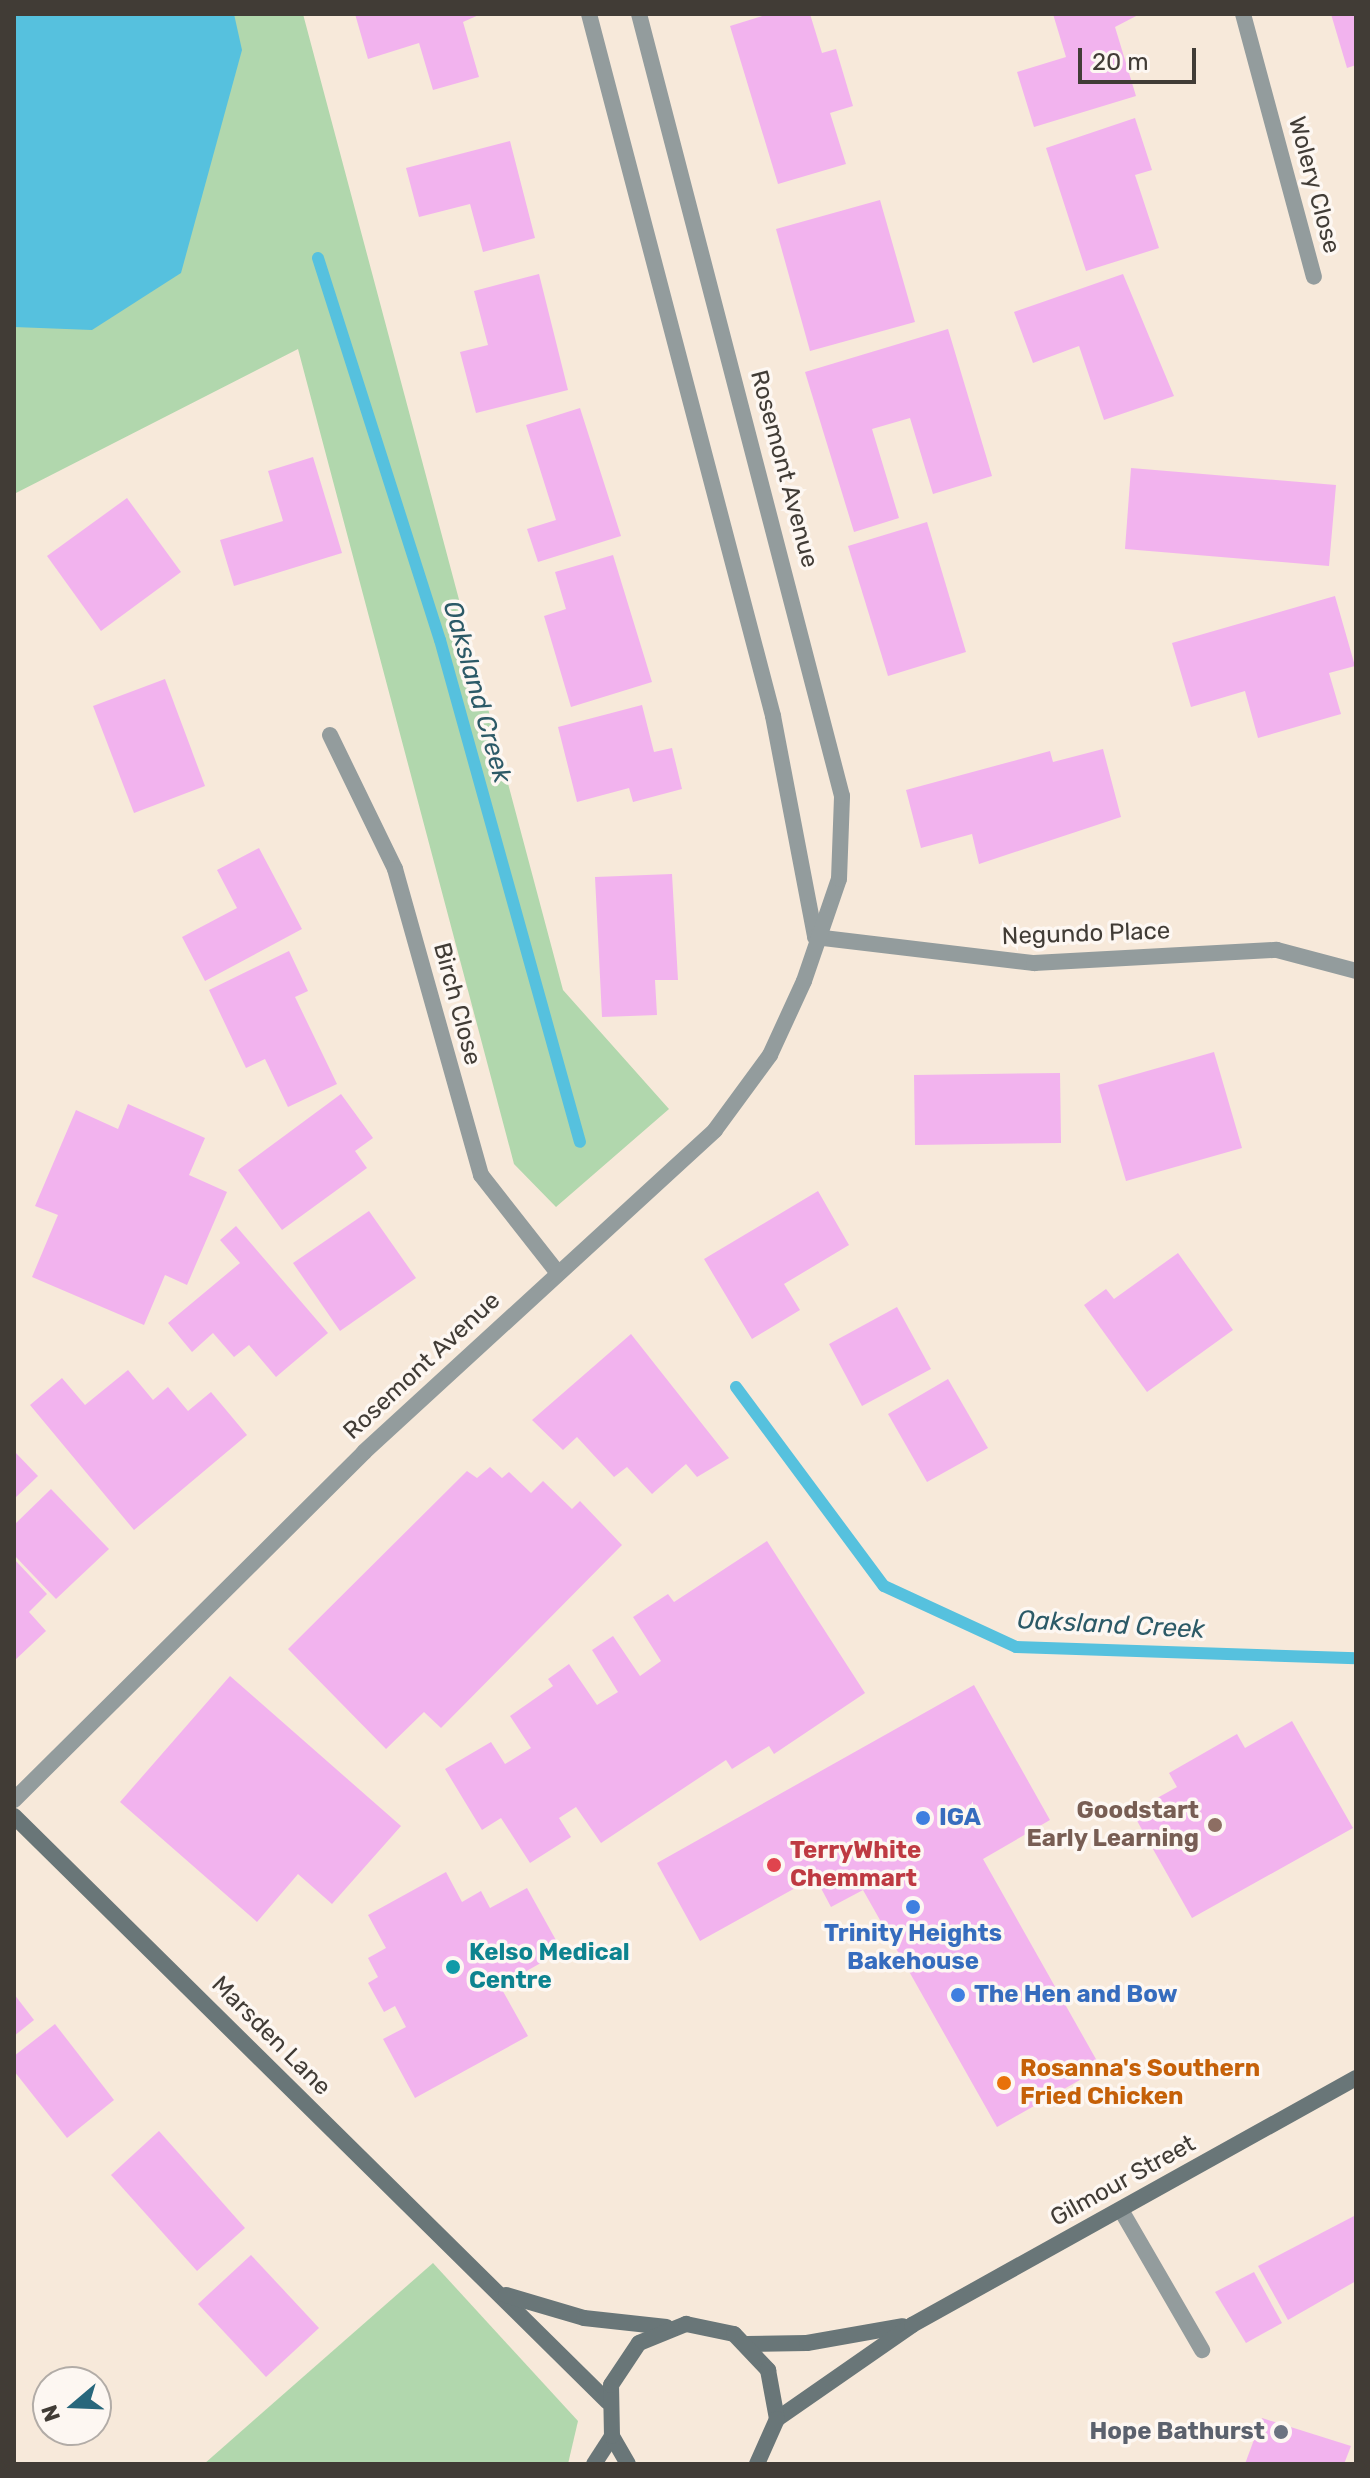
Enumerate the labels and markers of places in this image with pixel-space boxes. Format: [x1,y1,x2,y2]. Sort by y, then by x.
place label: Goodstart Early Learning [1026,1797,1199,1853]
place label: IGA [939,1804,981,1832]
marker: IGA [914,1809,932,1827]
marker: Goodstart Early Learning [1206,1816,1224,1834]
place label: TerryWhite Chemmart [790,1837,921,1893]
marker: TerryWhite Chemmart [765,1856,783,1874]
marker: Trinity Heights Bakehouse [904,1898,922,1916]
place label: Trinity Heights Bakehouse [824,1920,1002,1976]
place label: Kelso Medical Centre [469,1939,630,1995]
marker: Kelso Medical Centre [444,1958,462,1976]
place label: The Hen and Bow [974,1981,1178,2009]
marker: The Hen and Bow [949,1986,967,2004]
place label: Rosanna's Southern Fried Chicken [1020,2055,1260,2111]
marker: Rosanna's Southern Fried Chicken [995,2074,1013,2092]
place label: Hope Bathurst [1089,2418,1265,2446]
marker: Hope Bathurst [1272,2423,1290,2441]

